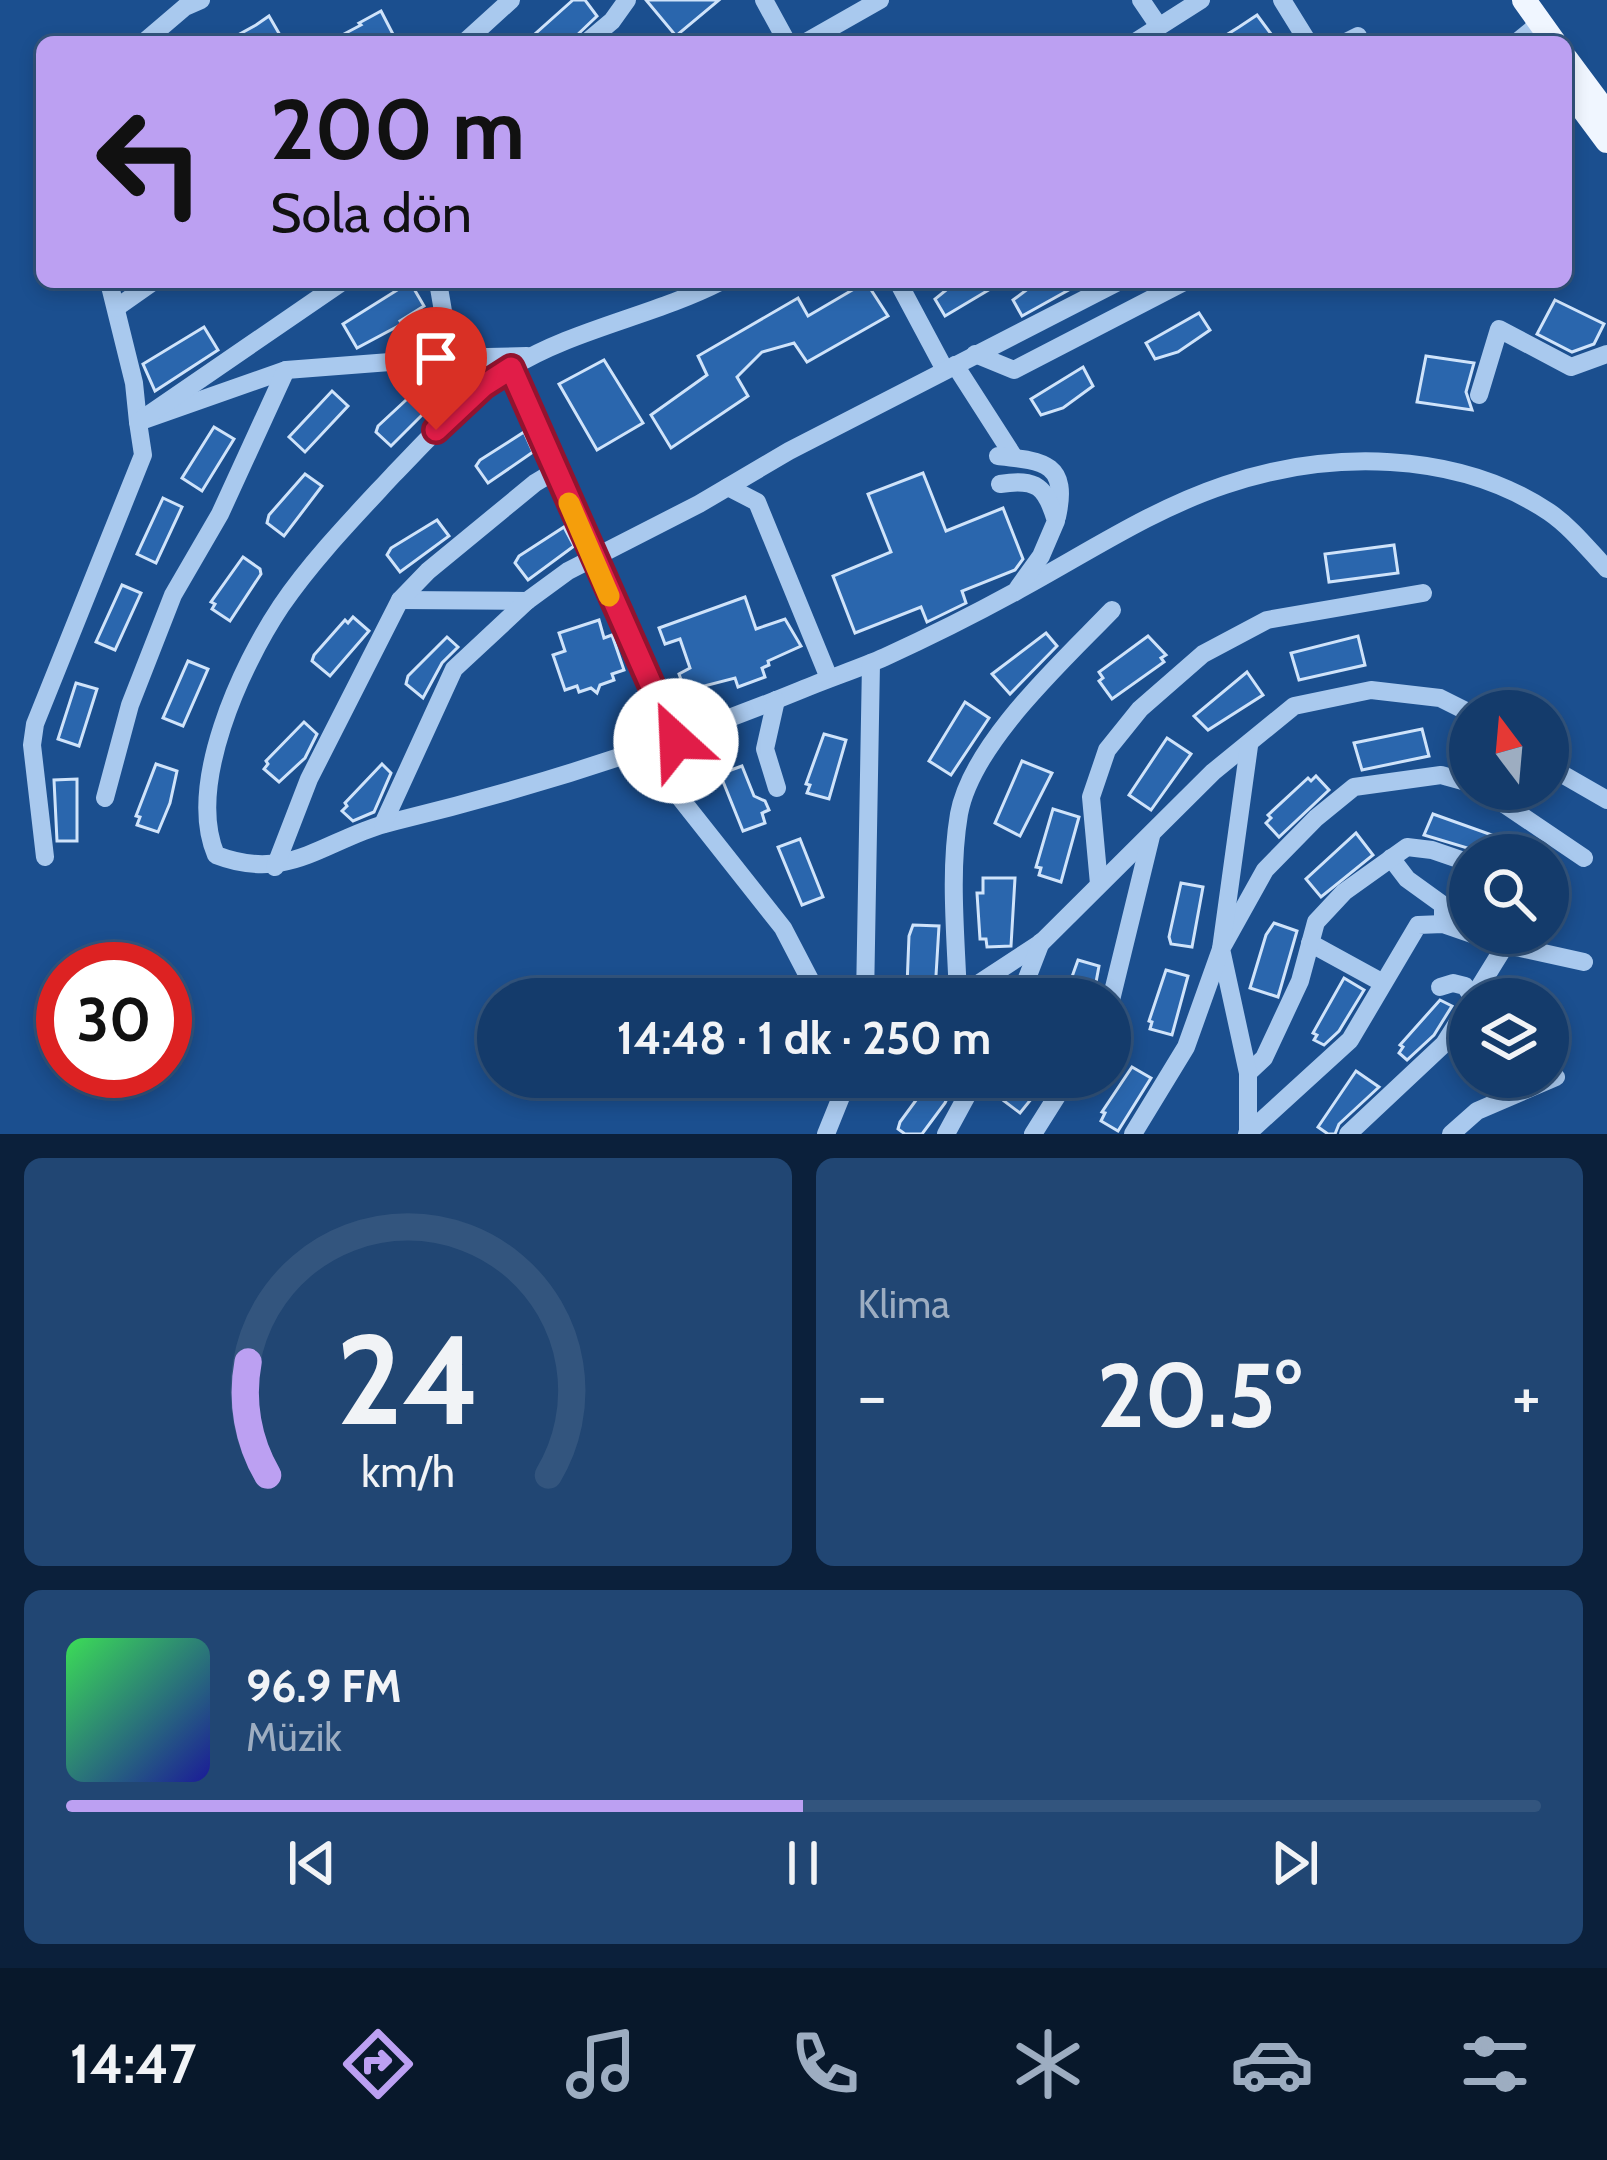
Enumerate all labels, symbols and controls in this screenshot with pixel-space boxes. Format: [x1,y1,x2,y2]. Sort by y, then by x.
text: 200 m [270,78,525,180]
icon: left [72,84,228,240]
text: Sola dön [270,180,472,246]
pin [385,307,487,430]
icon: arrive [403,325,469,391]
position arrow [613,678,739,804]
north arrow [1449,690,1569,810]
map controls [1449,690,1569,1098]
button: search [1449,834,1569,954]
speed limit sign: 30 [36,942,192,1098]
button: layers [1449,978,1569,1098]
text: 14:48 · 1 dk · 250 m [617,1011,991,1065]
text: Klima [858,1280,950,1328]
text: 24 [336,1304,480,1455]
text: 20.5° [1097,1340,1301,1450]
text: − [858,1355,887,1436]
text: + [1512,1355,1541,1436]
text: km/h [361,1446,455,1498]
text: 96.9 FM [246,1659,402,1713]
text: Müzik [246,1713,342,1761]
icon: previous [279,1830,345,1896]
icon: pause [770,1830,836,1896]
icon: next [1262,1830,1328,1896]
icon: directions [336,2022,420,2106]
icon: music [559,2022,643,2106]
icon: phone [783,2022,867,2106]
icon: climate [1006,2022,1090,2106]
icon: car [1230,2022,1314,2106]
icon: filters [1453,2022,1537,2106]
text: 14:47 [70,2031,196,2097]

